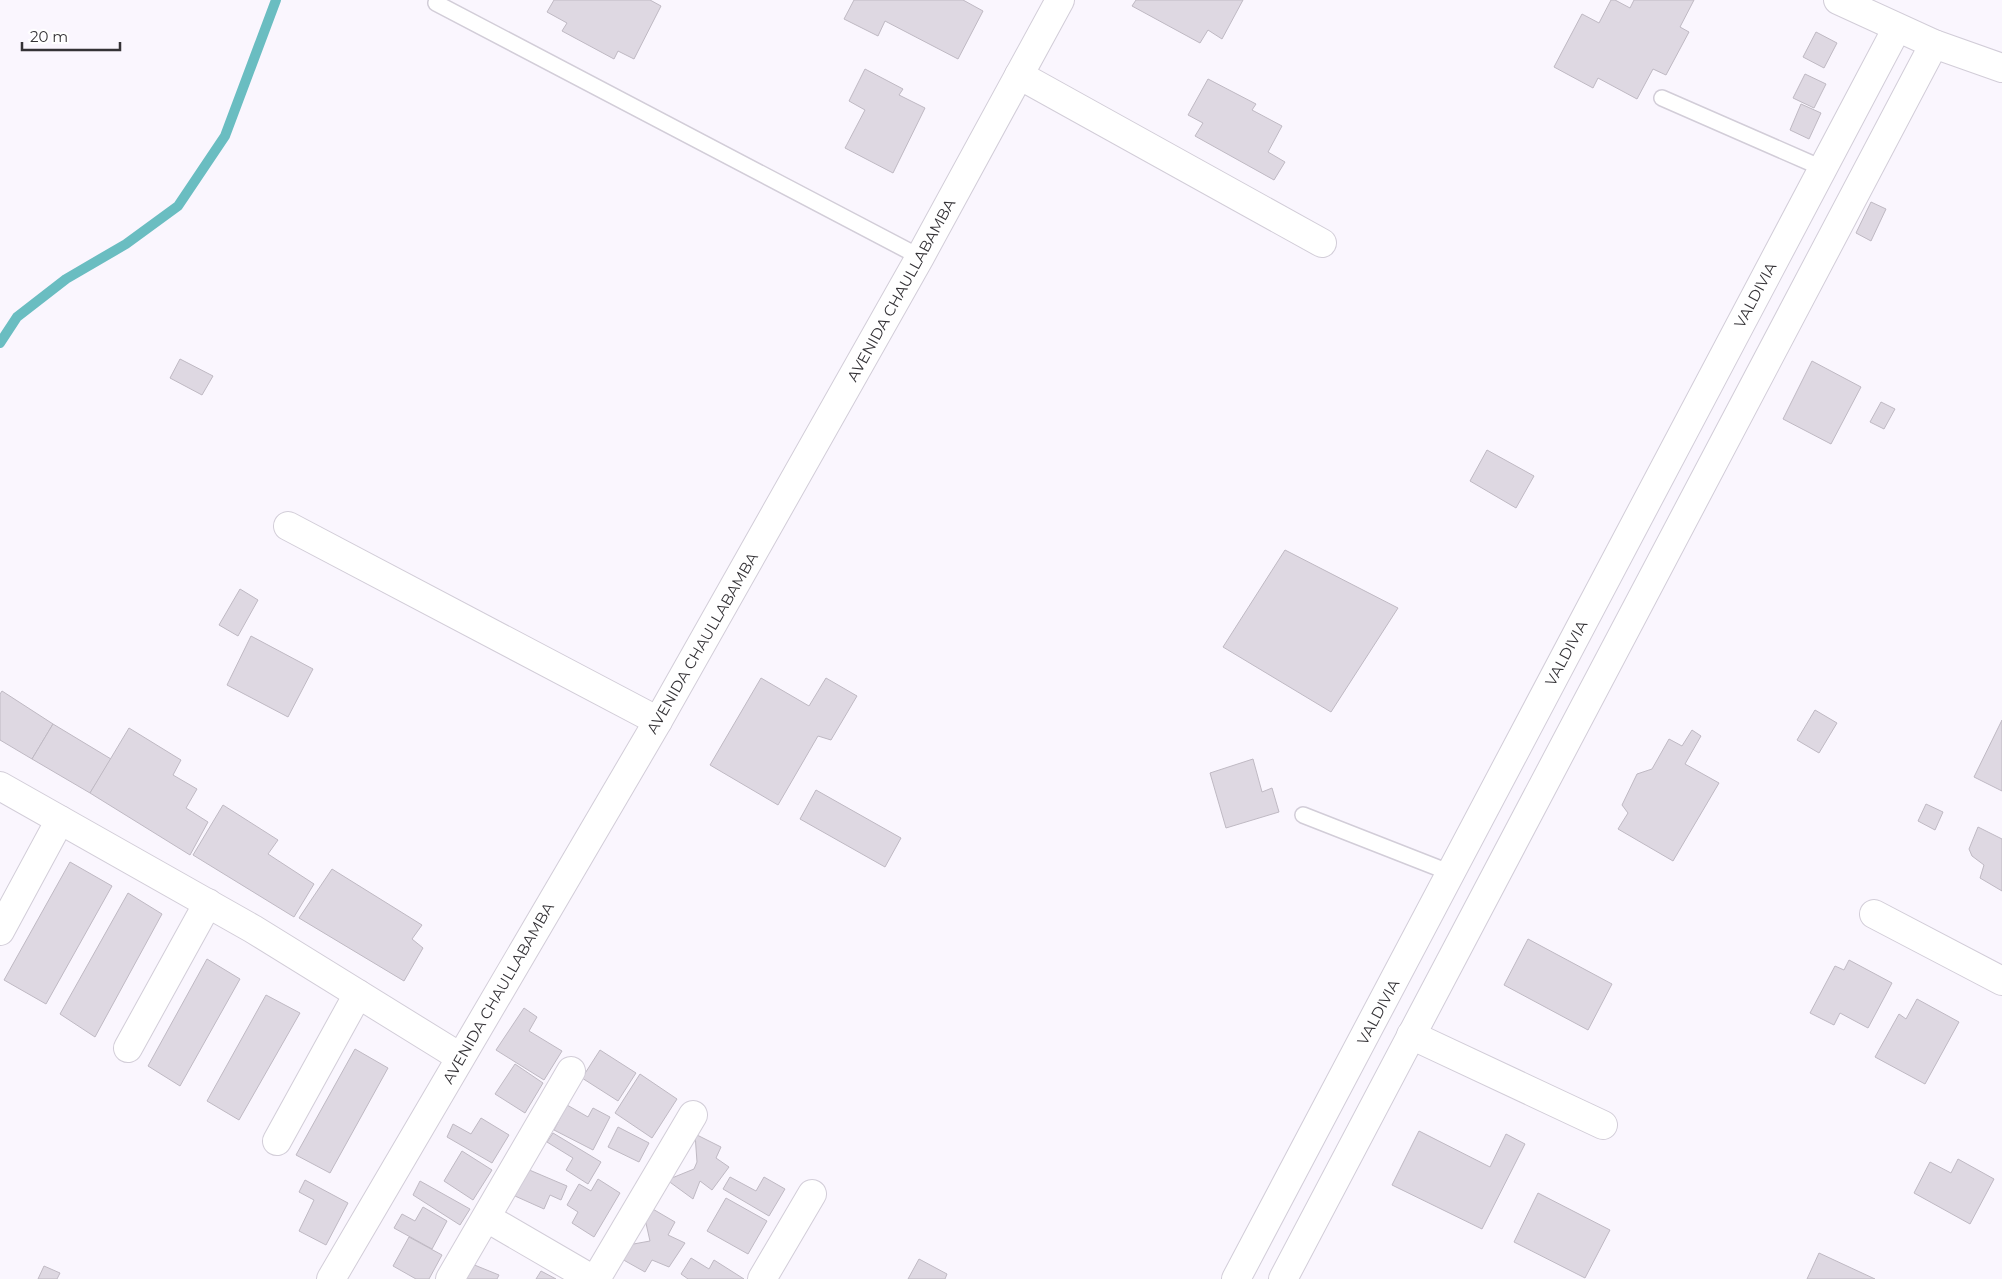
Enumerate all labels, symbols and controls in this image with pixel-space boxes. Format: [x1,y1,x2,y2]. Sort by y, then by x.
scale bar [22,20,120,52]
text: 20 m [30,27,68,46]
street label: AVENIDA CHAULLABAMBA [843,195,959,385]
street label: VALDIVIA [1730,259,1780,331]
street label: AVENIDA CHAULLABAMBA [642,549,762,737]
street label: VALDIVIA [1541,617,1591,689]
street label: AVENIDA CHAULLABAMBA [438,899,558,1087]
street label: VALDIVIA [1353,976,1403,1048]

